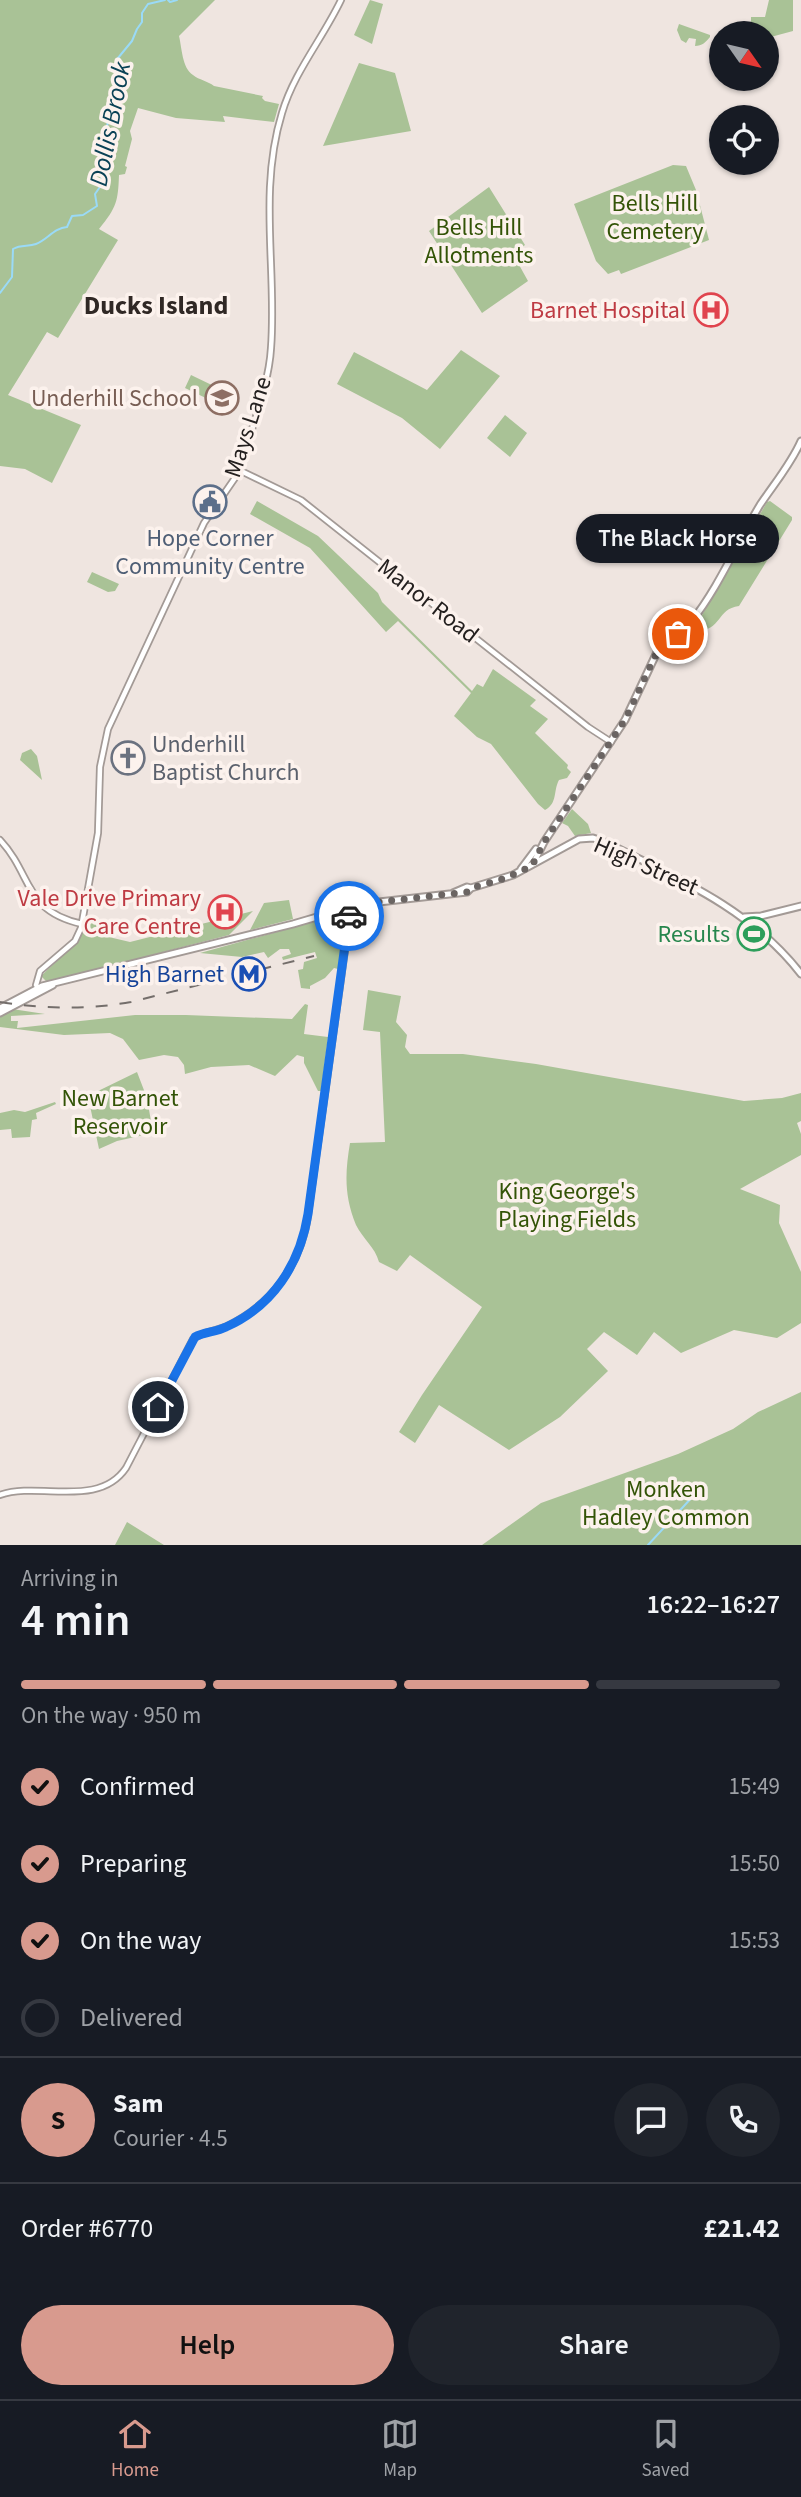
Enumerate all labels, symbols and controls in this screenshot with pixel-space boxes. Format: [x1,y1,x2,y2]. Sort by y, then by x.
north arrow [709,21,779,91]
map controls [709,21,779,175]
water label: Dollis Brook [80,58,140,189]
button: locate [709,105,779,175]
park label: Bells Hill Cemetery [607,186,704,249]
park label: Bells Hill Allotments [425,210,533,273]
district label: Ducks Island [84,287,228,324]
hospital icon: Barnet Hospital [692,291,730,329]
place label: Barnet Hospital [530,293,686,328]
street label: Mays Lane [215,372,281,482]
school or university icon: Underhill School [203,379,241,417]
place label: Underhill School [31,381,198,416]
public building icon: Hope Corner Community Centre [191,483,229,521]
callout: The Black Horse [576,515,780,564]
place label: Hope Corner Community Centre [115,521,305,584]
text: The Black Horse [598,522,757,555]
street label: Manor Road [370,550,486,652]
pin [648,604,708,664]
icon: bag [659,615,697,653]
place label: Underhill Baptist Church [152,727,300,790]
church icon: Underhill Baptist Church [109,739,147,777]
street label: High Street [588,827,704,905]
place label: Vale Drive Primary Care Centre [17,881,201,944]
courier [314,881,384,951]
hospital icon: Vale Drive Primary Care Centre [206,893,244,931]
icon: car [330,897,368,935]
sports icon: Results [735,915,773,953]
place label: Results [658,917,730,952]
metro station icon: High Barnet [230,955,268,993]
place label: High Barnet [105,957,224,992]
park label: New Barnet Reservoir [61,1081,179,1144]
park label: King George's Playing Fields [498,1174,636,1237]
pin [128,1377,188,1437]
icon: home [139,1388,177,1426]
park label: Monken Hadley Common [582,1472,750,1535]
text: Arriving in [21,1562,119,1595]
text: 16:22–16:27 [647,1586,780,1623]
text: 4 min [21,1588,130,1653]
text: On the way · 950 m [21,1699,201,1732]
icon: check [21,1768,59,1806]
text: Confirmed [80,1768,195,1805]
text: 15:49 [729,1770,780,1803]
icon: check [21,1845,59,1883]
text: Preparing [80,1845,186,1882]
text: 15:50 [729,1847,780,1880]
icon: check [21,1922,59,1960]
text: On the way [80,1922,201,1959]
text: 15:53 [729,1924,780,1957]
text: Delivered [80,1999,183,2036]
button: chat [614,2083,688,2157]
button: phone [706,2083,780,2157]
text: Sam [113,2085,163,2122]
text: S [51,2102,65,2139]
text: Courier · 4.5 [113,2122,228,2155]
text: Order #6770 [21,2210,153,2247]
text: £21.42 [704,2210,780,2247]
button: Help [21,2305,394,2385]
button: Share [408,2305,780,2385]
tab: Home [111,2415,159,2484]
tab: Map [381,2415,419,2484]
tab: Saved [641,2415,690,2484]

